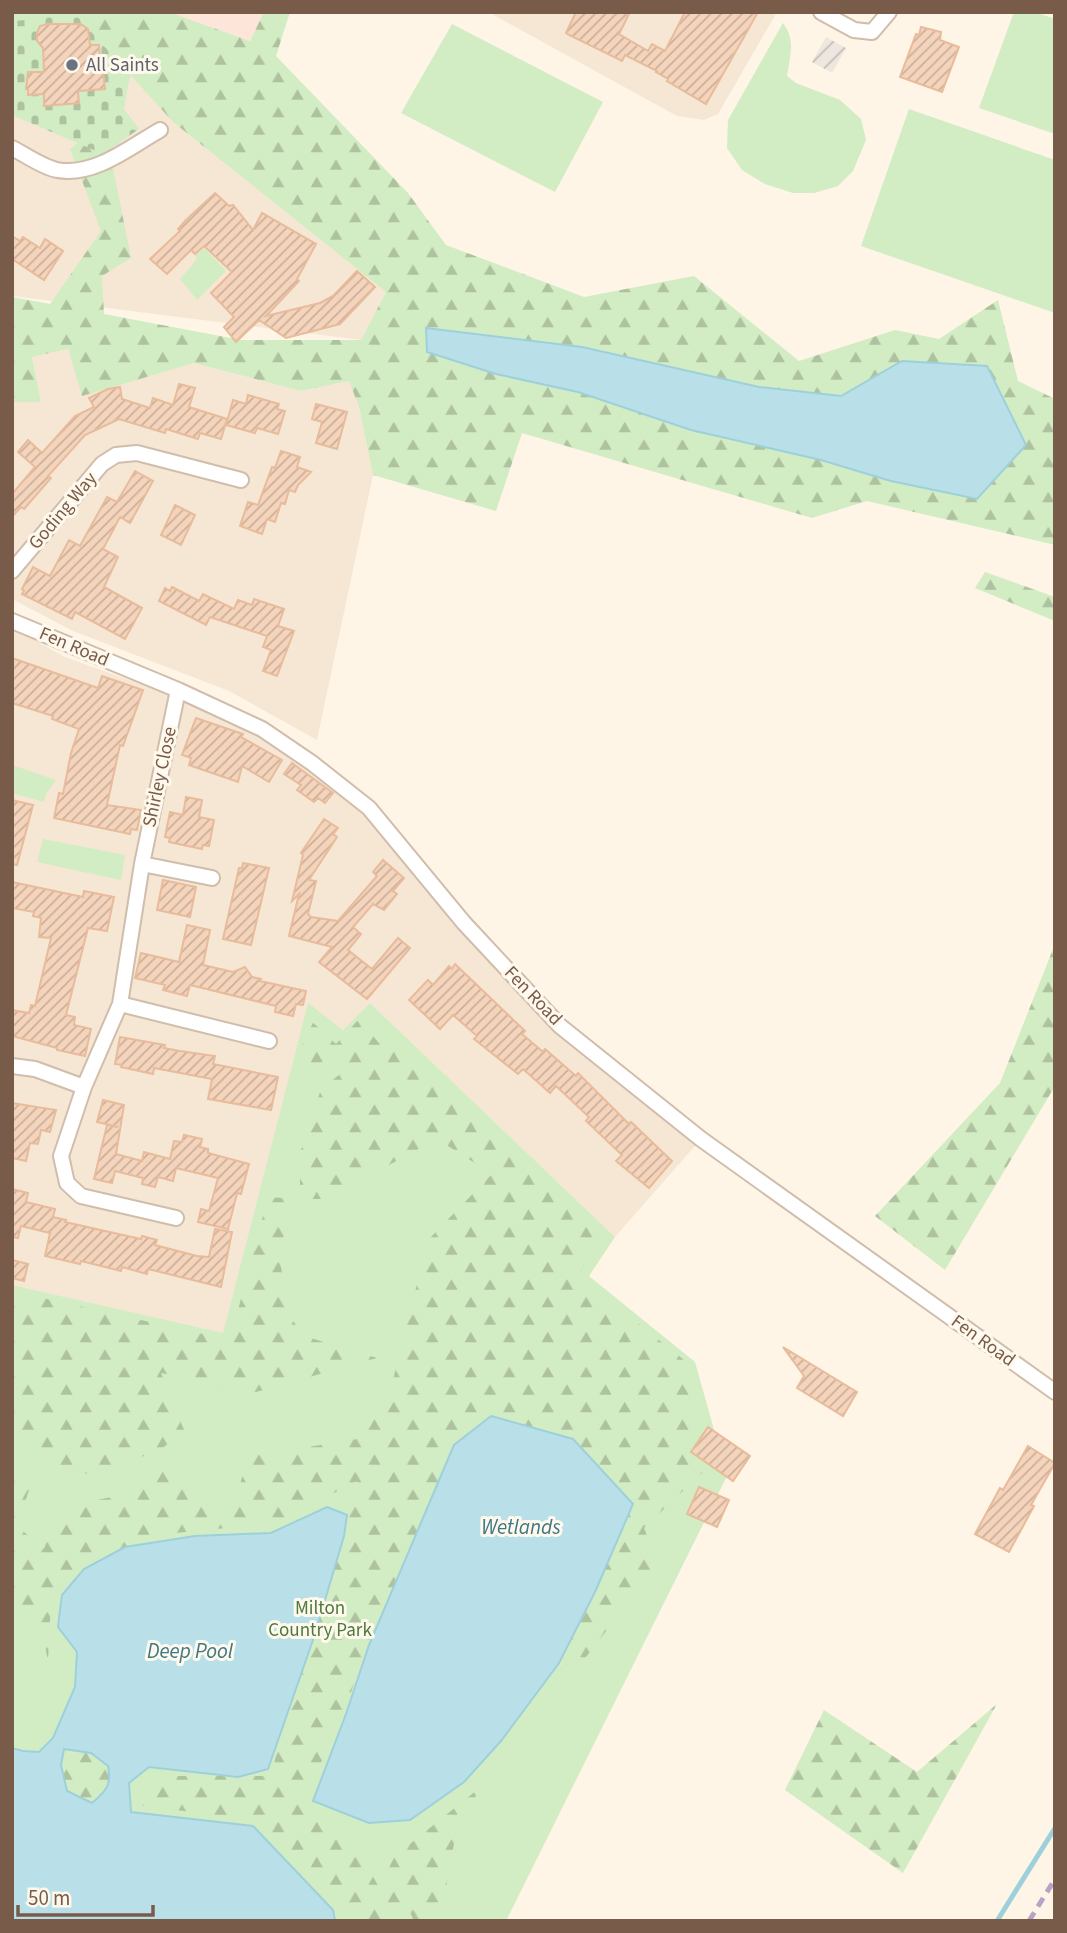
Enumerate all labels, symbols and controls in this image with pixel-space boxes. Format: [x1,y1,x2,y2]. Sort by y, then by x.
place label: All Saints [86,52,159,79]
marker: All Saints [64,57,80,73]
street label: Goding Way [22,466,104,556]
street label: Fen Road [35,620,113,674]
street label: Shirley Close [136,724,184,830]
street label: Fen Road [498,960,568,1032]
street label: Fen Road [945,1308,1021,1374]
water label: Wetlands [481,1512,561,1542]
park label: Milton Country Park [268,1595,372,1644]
water label: Deep Pool [147,1636,234,1666]
scale bar [18,1874,152,1918]
text: 50 m [28,1883,70,1913]

